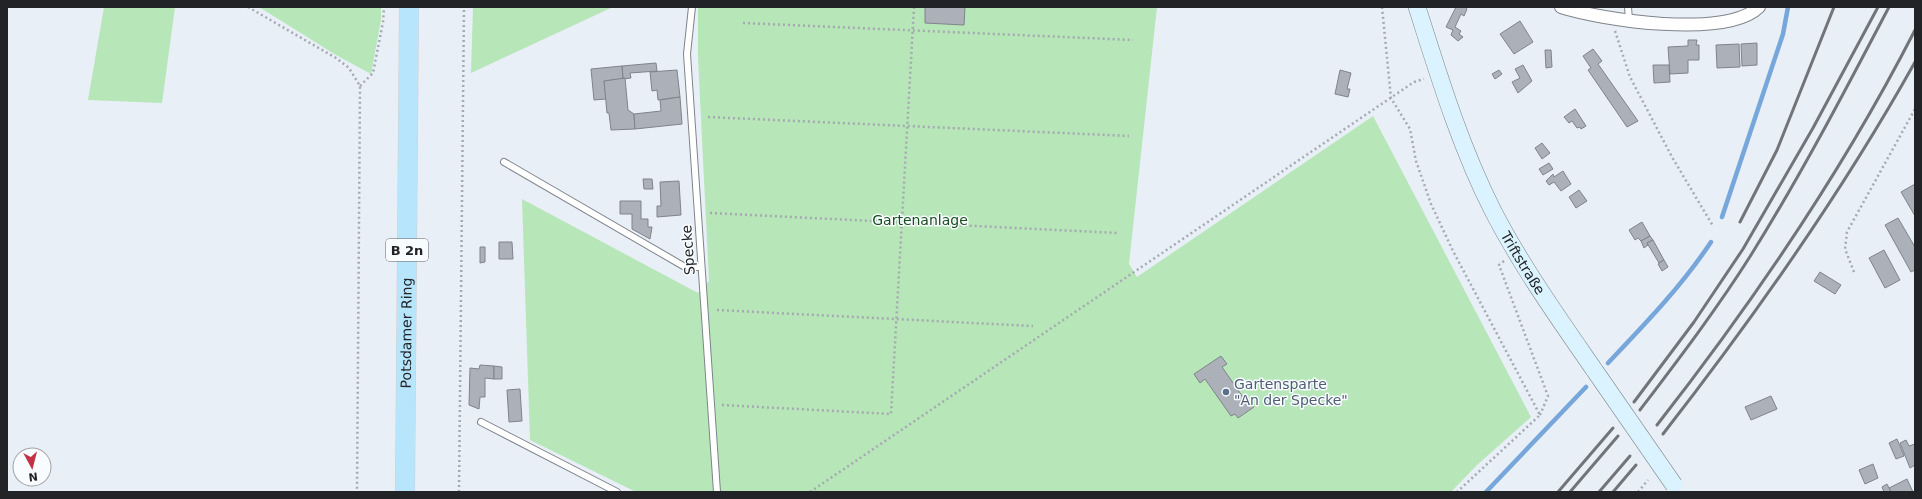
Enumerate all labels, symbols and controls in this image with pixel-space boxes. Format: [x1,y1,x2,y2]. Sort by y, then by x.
park label: Gartenanlage [872,212,968,228]
street label: Specke [678,224,698,276]
street label: Triftstraße [1497,228,1548,297]
road number: B 2n [386,239,428,261]
street label: Potsdamer Ring [398,278,415,388]
place label: Gartensparte "An der Specke" [1234,376,1348,408]
marker: Gartensparte "An der Specke" [1221,387,1231,397]
north arrow [12,447,52,487]
text: N [28,469,39,483]

